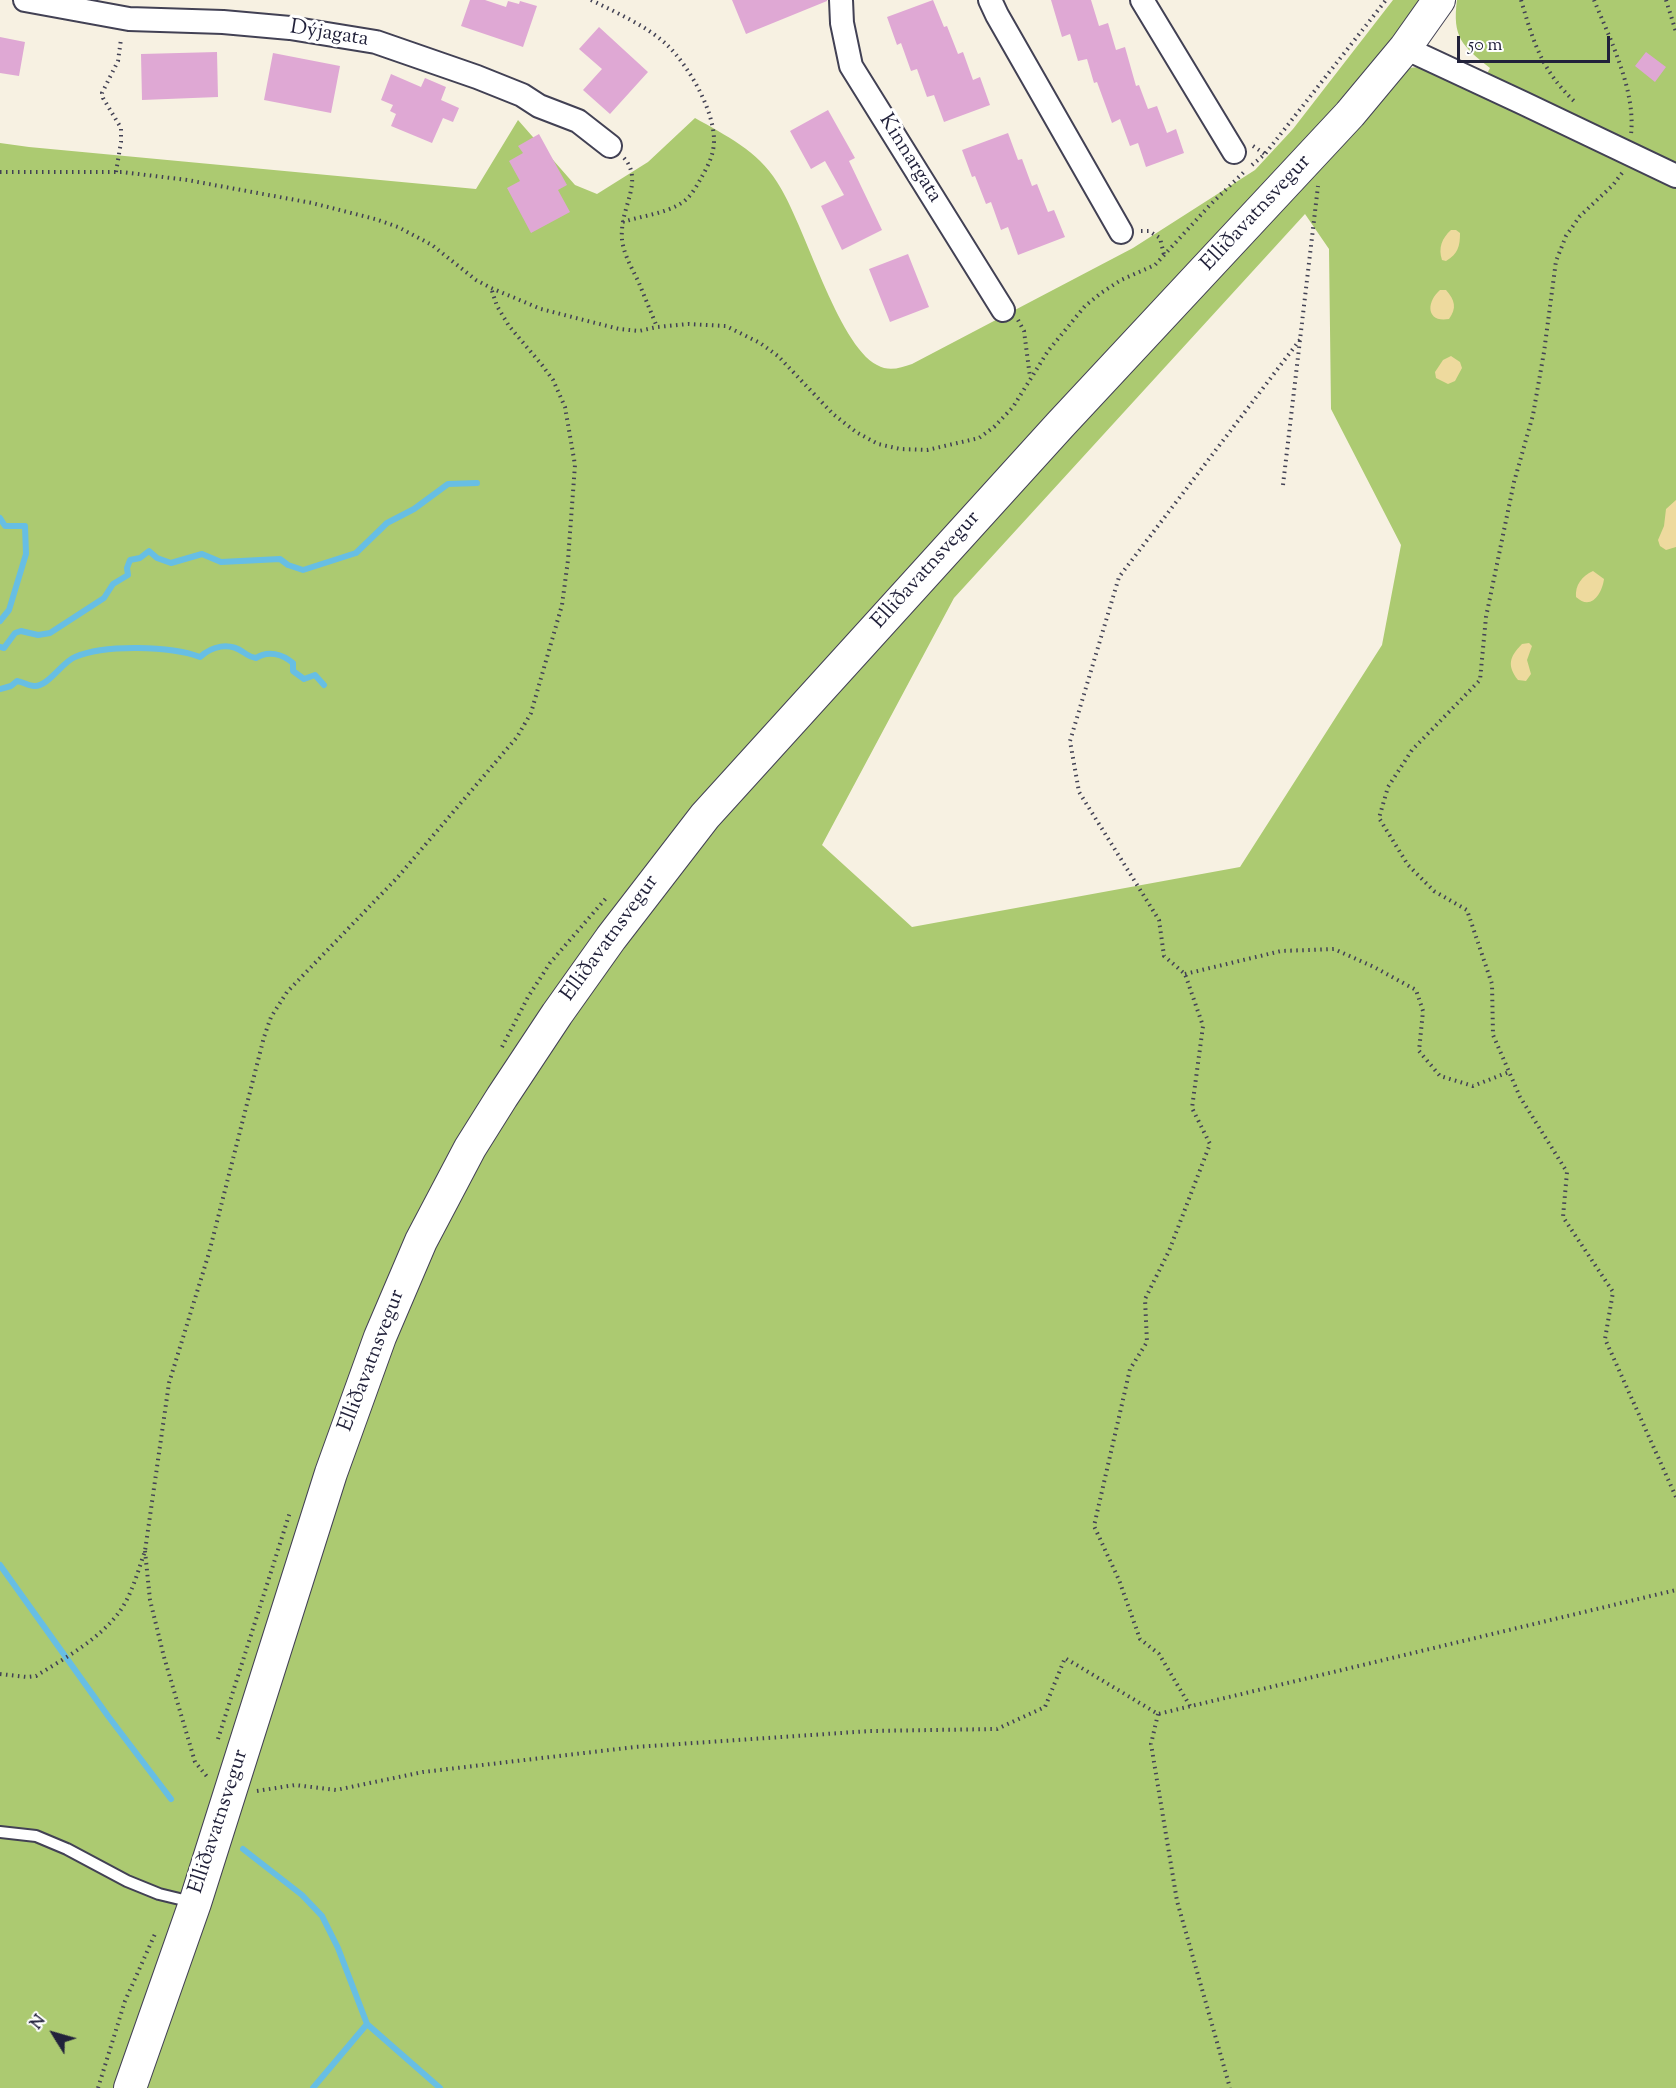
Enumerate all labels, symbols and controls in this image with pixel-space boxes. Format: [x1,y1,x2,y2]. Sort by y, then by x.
street label: Dýjagata [288,16,370,54]
scale bar [1460,24,1613,62]
text: 50 m [1468,33,1502,59]
street label: Kinnargata [872,110,946,208]
street label: Elliðavatnsvegur [1197,151,1317,277]
street label: Elliðavatnsvegur [868,507,986,635]
street label: Elliðavatnsvegur [557,871,665,1007]
street label: Elliðavatnsvegur [334,1287,412,1435]
street label: Elliðavatnsvegur [185,1747,255,1897]
north arrow [24,2004,84,2064]
text: N [26,2011,52,2035]

